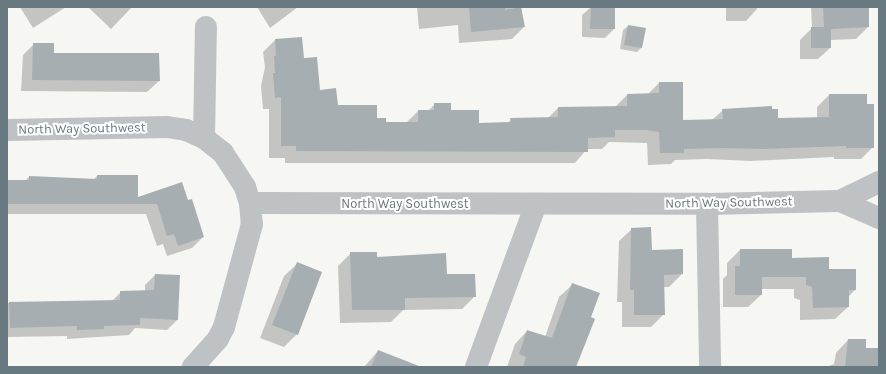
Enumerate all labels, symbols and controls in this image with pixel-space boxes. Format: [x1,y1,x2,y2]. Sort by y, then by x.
street label: North Way Southwest [18,120,146,138]
street label: North Way Southwest [665,194,793,212]
street label: North Way Southwest [341,196,469,212]

